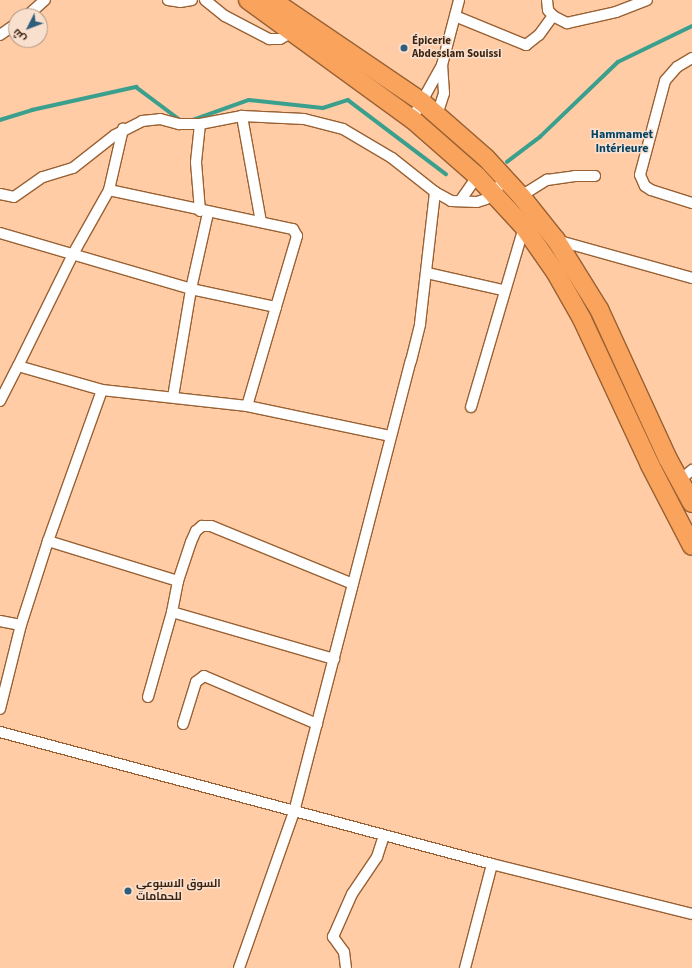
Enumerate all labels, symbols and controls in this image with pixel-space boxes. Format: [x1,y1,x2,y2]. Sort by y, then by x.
north arrow [8,8,48,48]
text: ش [9,25,30,46]
place label: Épicerie Abdesslam Souissi [412,35,501,61]
marker: Épicerie Abdesslam Souissi [399,43,409,53]
district label: Hammamet Intérieure [591,128,653,156]
place label: السوق الاسبوعي للحمامات [136,878,221,904]
marker: السوق الاسبوعي للحمامات [123,886,133,896]

